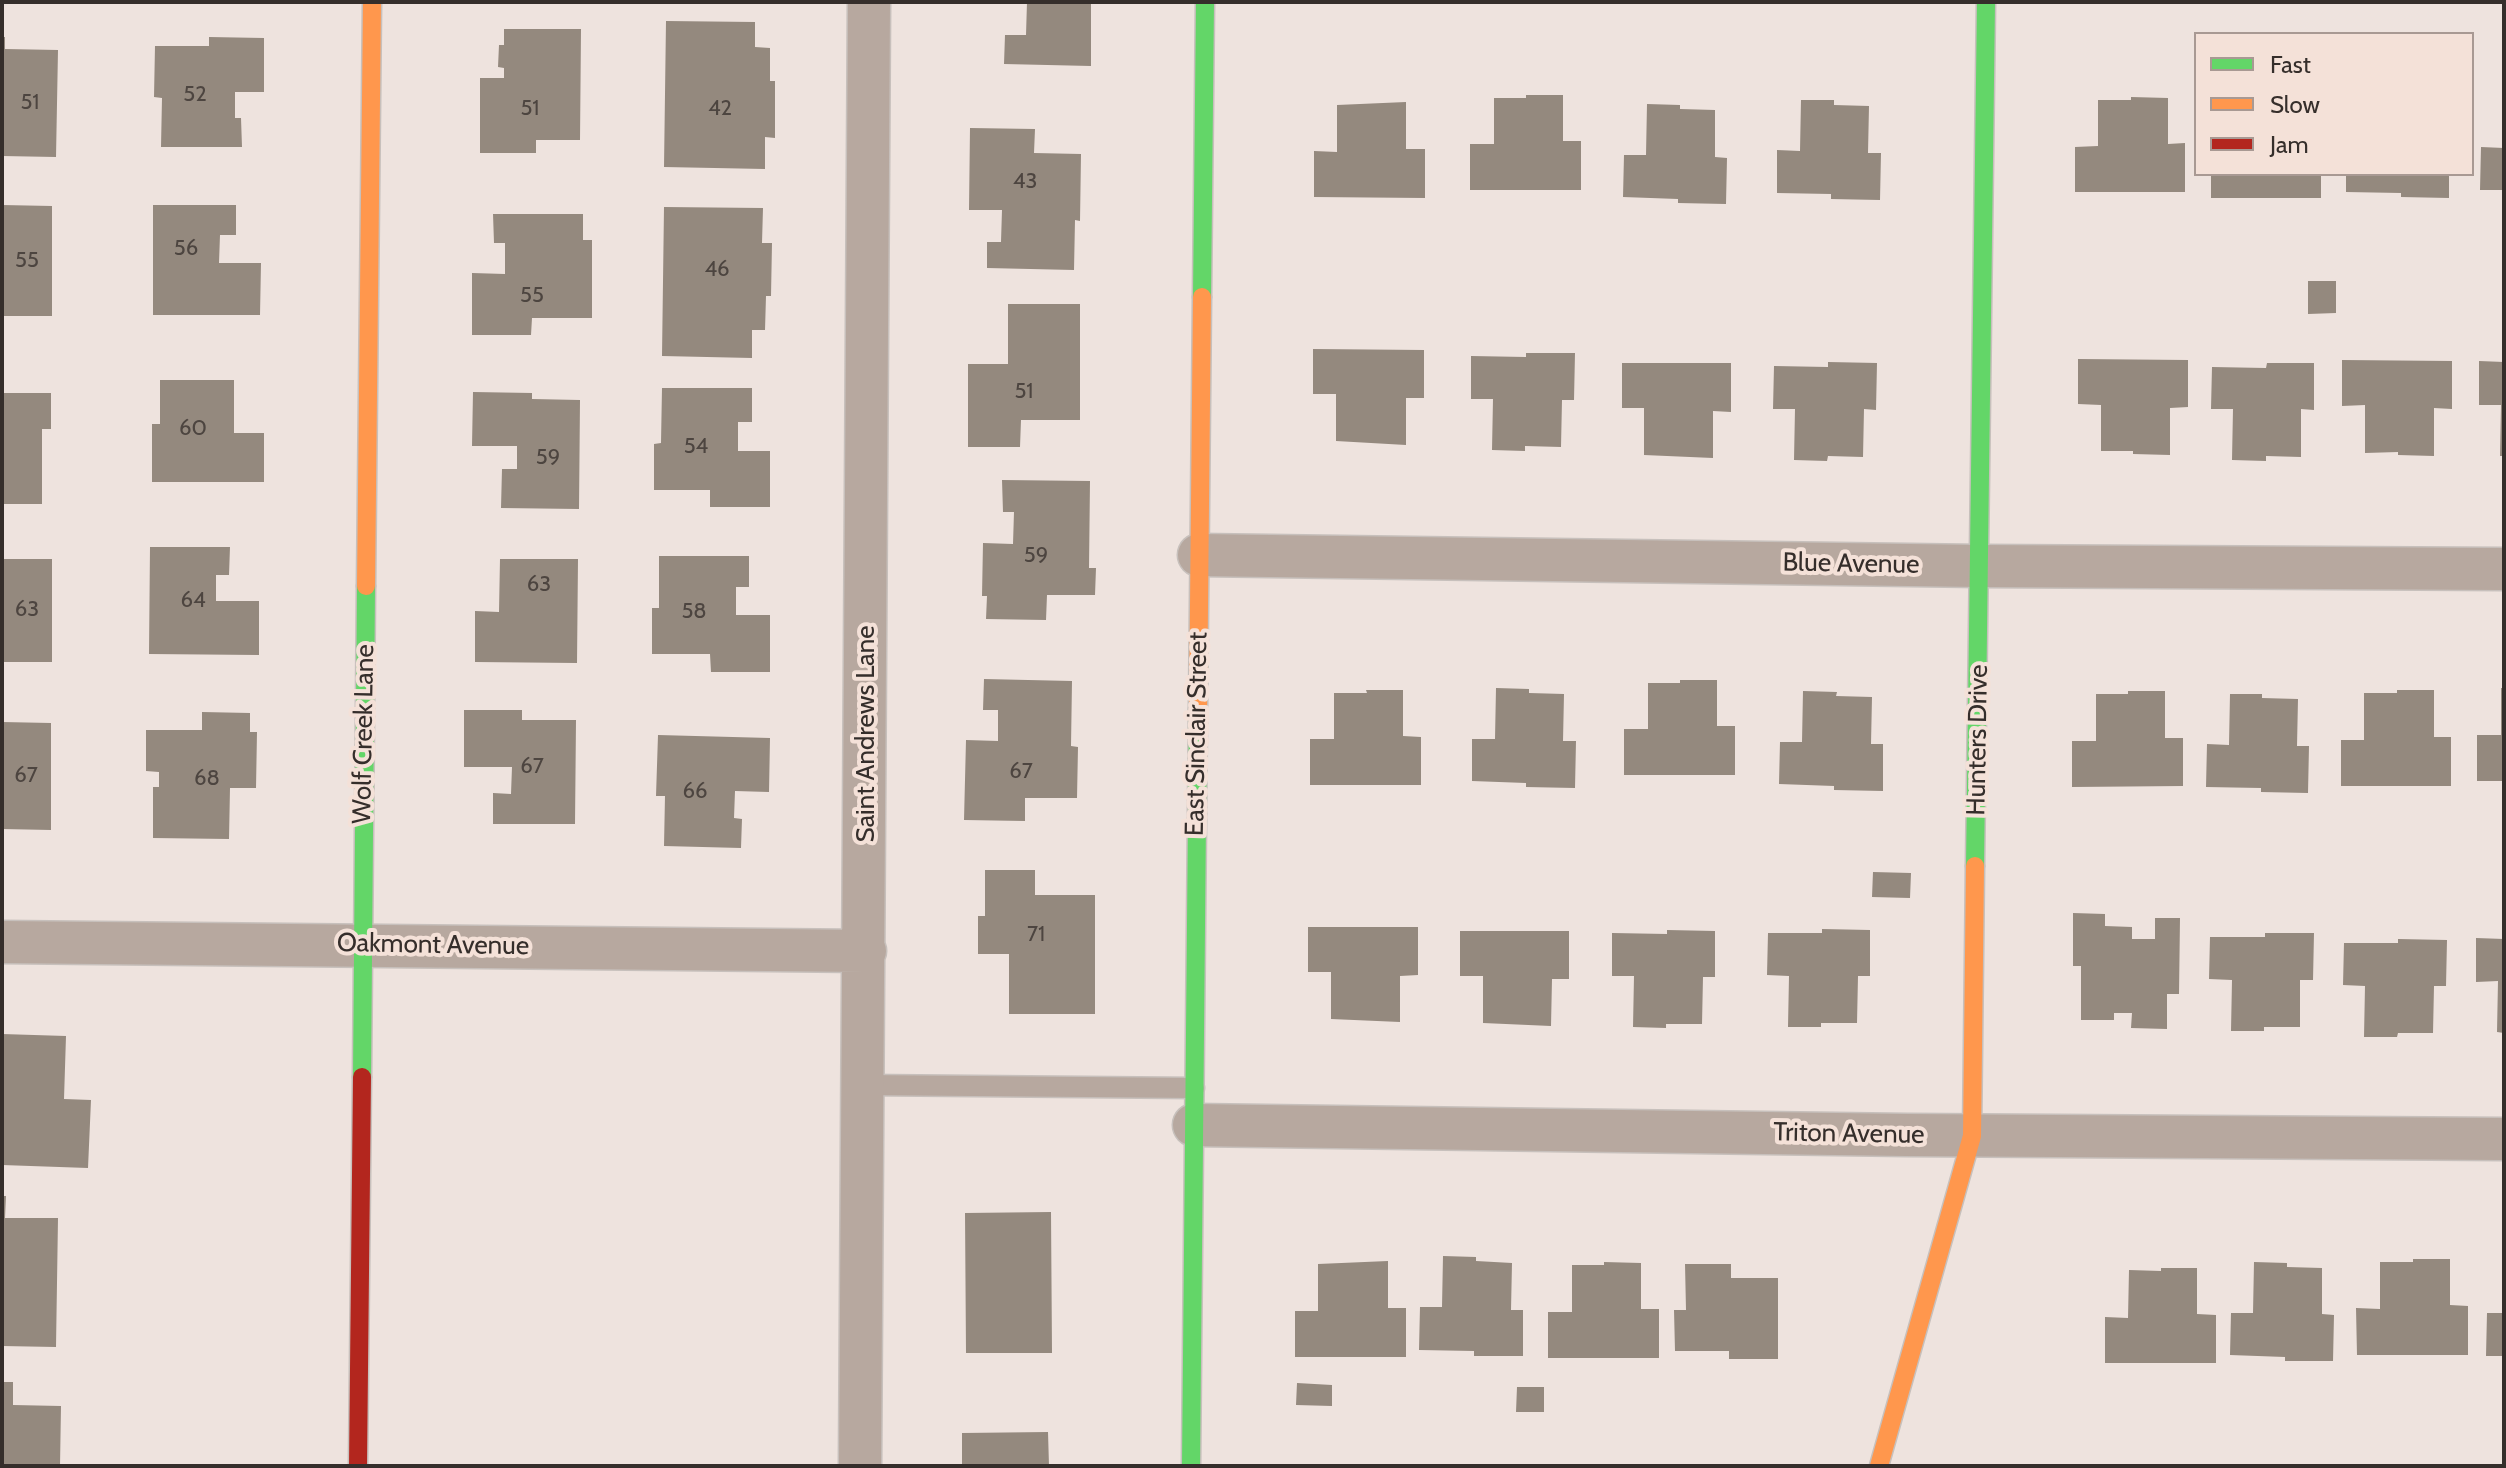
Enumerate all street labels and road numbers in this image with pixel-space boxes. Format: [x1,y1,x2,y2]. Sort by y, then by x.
street label: Blue Avenue [1782,547,1920,581]
street label: Saint Andrews Lane [850,625,882,843]
street label: East Sinclair Street [1180,632,1214,836]
street label: Wolf Creek Lane [347,644,381,824]
street label: Hunters Drive [1961,664,1995,816]
street label: Oakmont Avenue [337,928,529,962]
street label: Triton Avenue [1773,1117,1925,1151]

